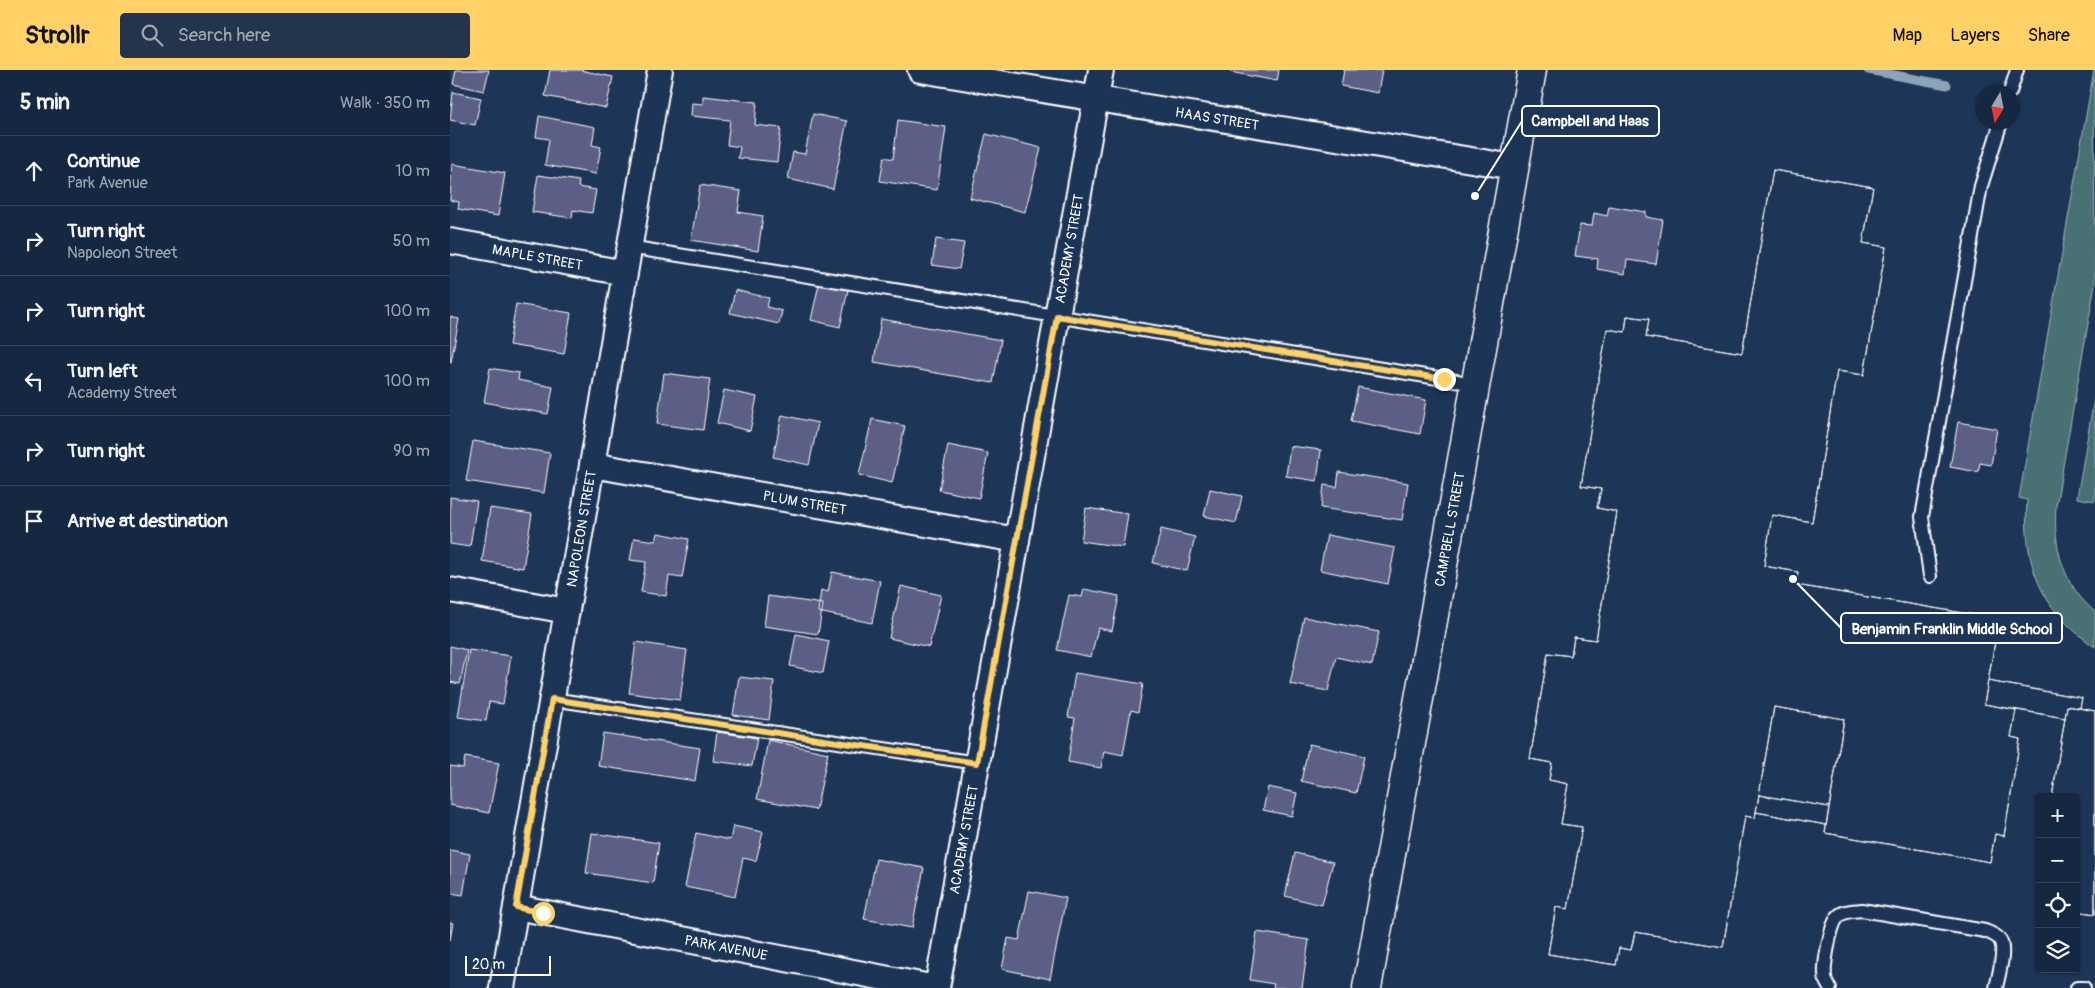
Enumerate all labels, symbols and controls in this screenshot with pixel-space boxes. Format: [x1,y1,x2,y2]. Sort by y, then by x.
search box [120,13,470,58]
text: Strollr [25,21,90,50]
icon: search [138,21,166,49]
text: Search here [178,23,270,47]
text: Map [1893,24,1922,47]
text: Layers [1950,24,2000,47]
text: Share [2028,24,2070,47]
north arrow [1975,85,2020,130]
text: 5 min [20,89,70,116]
text: Walk · 350 m [340,93,430,113]
street label: HAAS STREET [1174,103,1260,134]
callout: Campbell and Haas [1522,106,1659,136]
text: Campbell and Haas [1531,112,1649,131]
text: Continue [67,149,140,173]
icon: ahead [20,157,48,185]
text: 10 m [395,161,430,181]
text: Park Avenue [67,173,148,193]
street label: ACADEMY STREET [1051,193,1087,305]
text: Turn right [67,219,145,243]
icon: right [20,227,48,255]
text: 50 m [393,231,430,251]
street label: MAPLE STREET [491,240,584,274]
text: Napoleon Street [67,243,177,263]
icon: right [20,297,48,325]
text: Turn right [67,299,145,323]
text: 100 m [384,301,430,321]
text: Turn left [67,359,137,383]
icon: left [20,367,48,395]
route end [1433,368,1456,391]
text: 100 m [384,371,430,391]
text: Academy Street [67,383,177,403]
icon: right [20,437,48,465]
text: Turn right [67,439,145,463]
text: 90 m [393,441,430,461]
street label: NAPOLEON STREET [563,469,599,588]
street label: CAMPBELL STREET [1431,471,1468,588]
street label: PLUM STREET [762,487,848,518]
icon: arrive [20,507,48,535]
text: Arrive at destination [67,509,228,533]
callout: Benjamin Franklin Middle School [1841,613,2062,643]
text: Benjamin Franklin Middle School [1851,620,2053,639]
street label: ACADEMY STREET [945,783,982,895]
map controls [2035,793,2080,973]
button: + [2035,793,2080,838]
button: − [2035,838,2080,883]
button: locate [2035,883,2080,928]
route start [532,902,555,925]
button: layers [2035,928,2080,973]
street label: PARK AVENUE [683,931,769,964]
scale bar [465,953,551,976]
text: 20 m [472,956,505,973]

